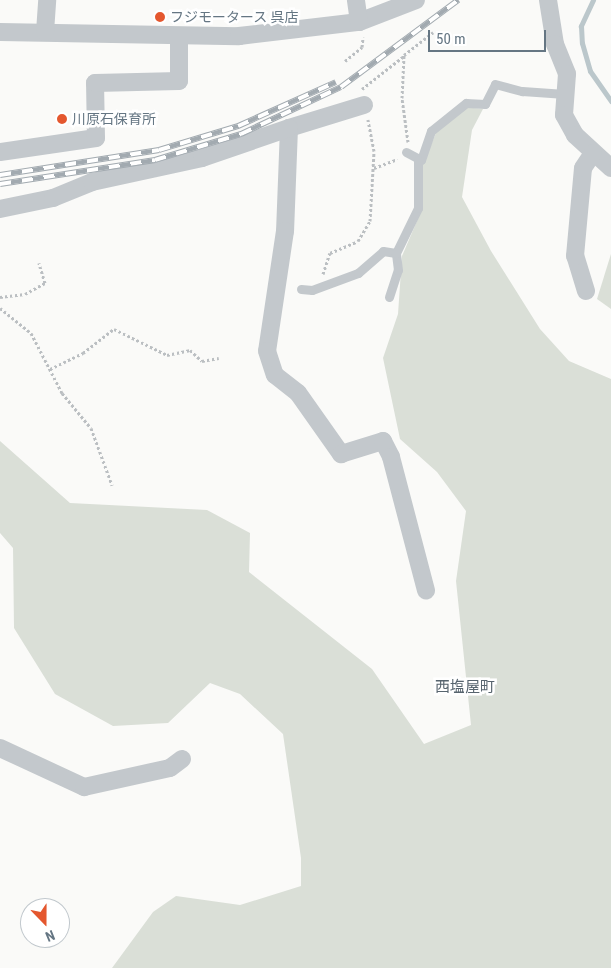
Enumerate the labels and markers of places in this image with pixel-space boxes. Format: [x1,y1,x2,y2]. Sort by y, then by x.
place label: フジモータース 呉店 [170,9,299,25]
marker: フジモータース 呉店 [154,11,166,23]
place label: 川原石保育所 [72,111,156,127]
marker: 川原石保育所 [56,113,68,125]

